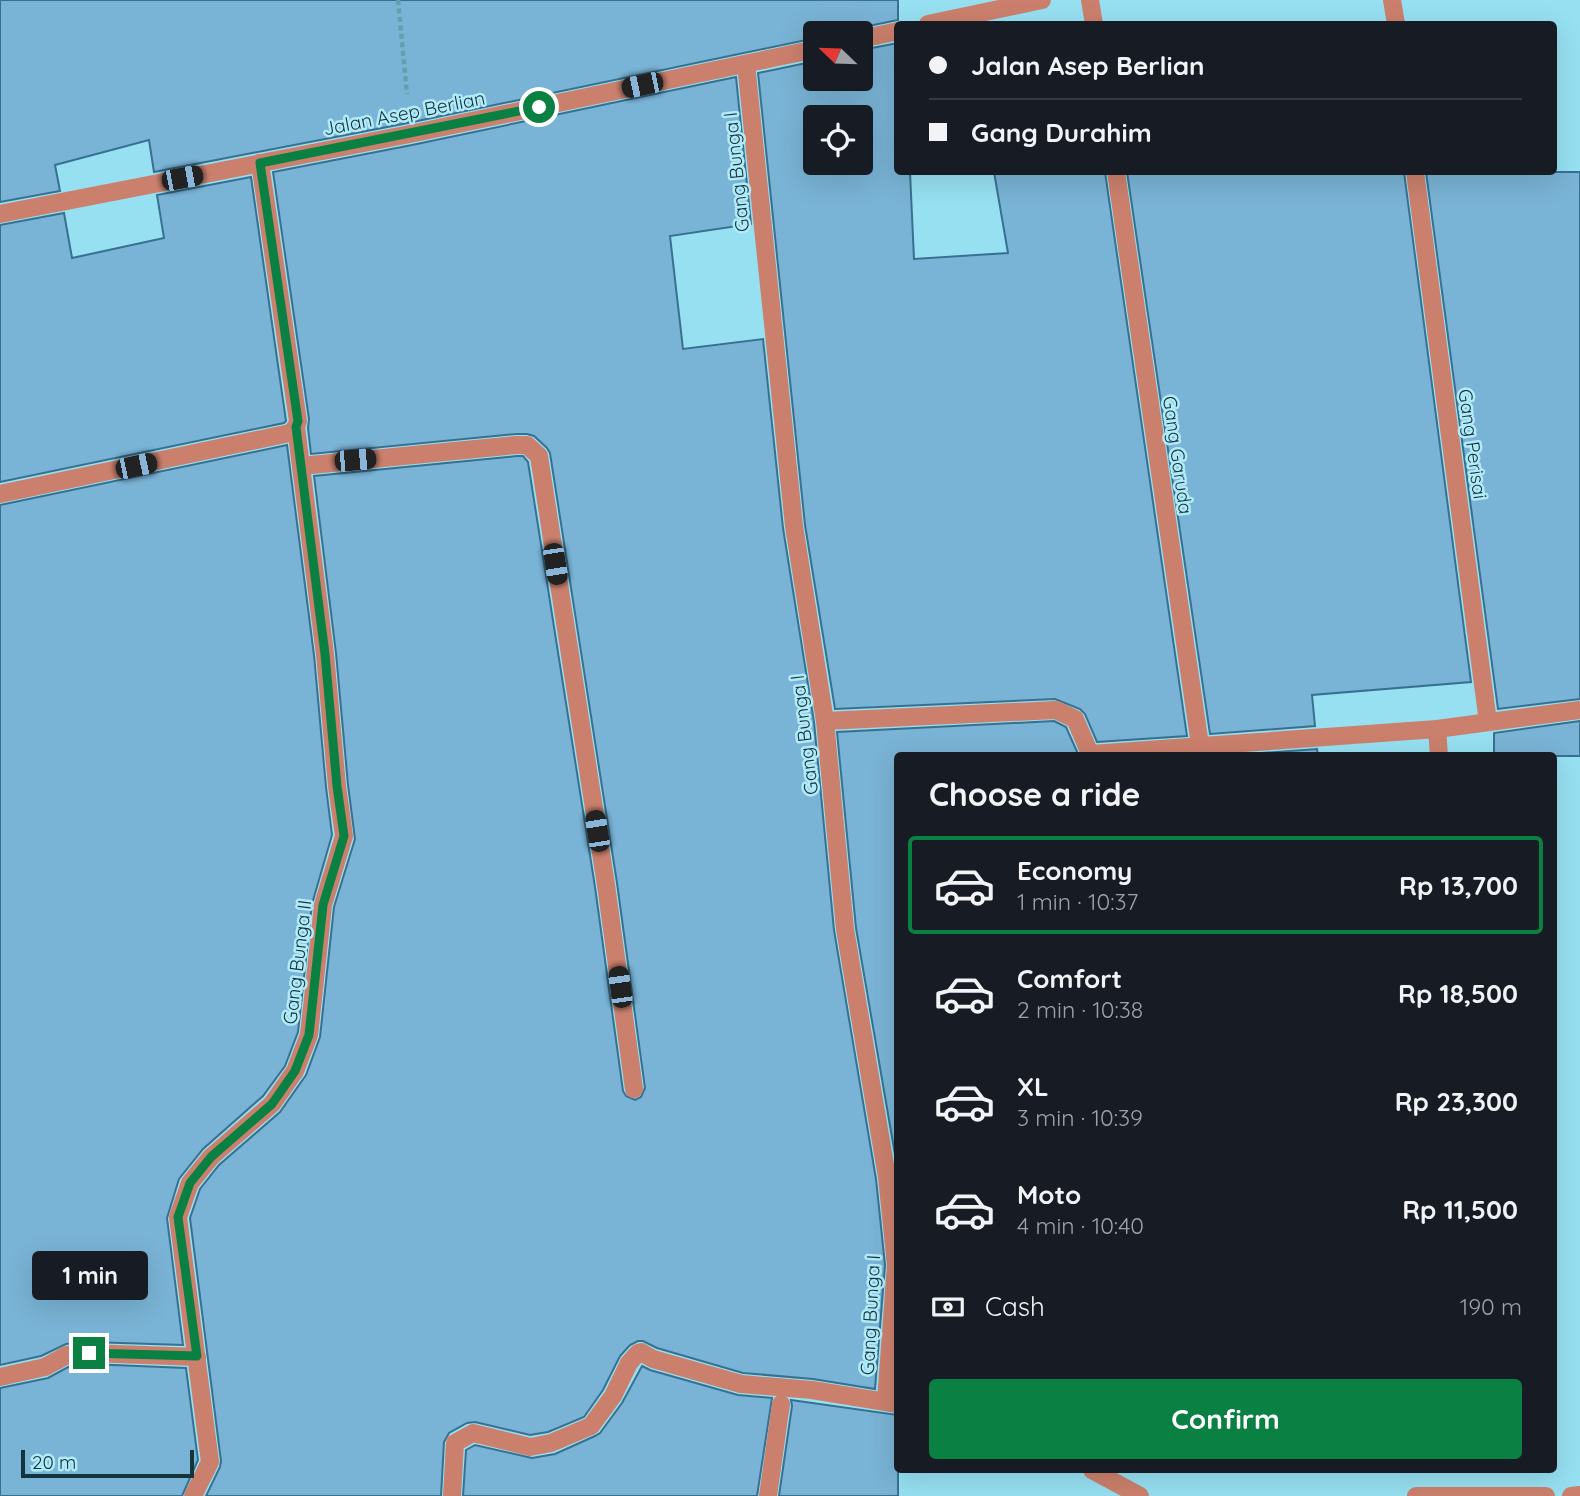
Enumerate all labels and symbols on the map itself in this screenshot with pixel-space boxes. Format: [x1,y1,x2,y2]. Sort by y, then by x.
north arrow [803,21,873,91]
car [620,70,665,100]
street label: Jalan Asep Berlian [321,86,487,140]
route start [523,91,555,123]
street label: Gang Bunga I [718,111,754,233]
car [160,164,205,192]
street label: Gang Perisai [1453,387,1493,501]
street label: Gang Garuda [1158,394,1198,516]
car [334,448,377,472]
car [114,451,159,481]
car [542,542,569,586]
street label: Gang Bunga I [785,674,823,796]
car [584,809,611,853]
street label: Gang Bunga II [277,898,317,1026]
car [607,965,634,1009]
callout: 1 min [31,1252,147,1300]
street label: Gang Bunga I [855,1254,885,1376]
route end [73,1337,105,1369]
scale bar [21,1447,194,1479]

